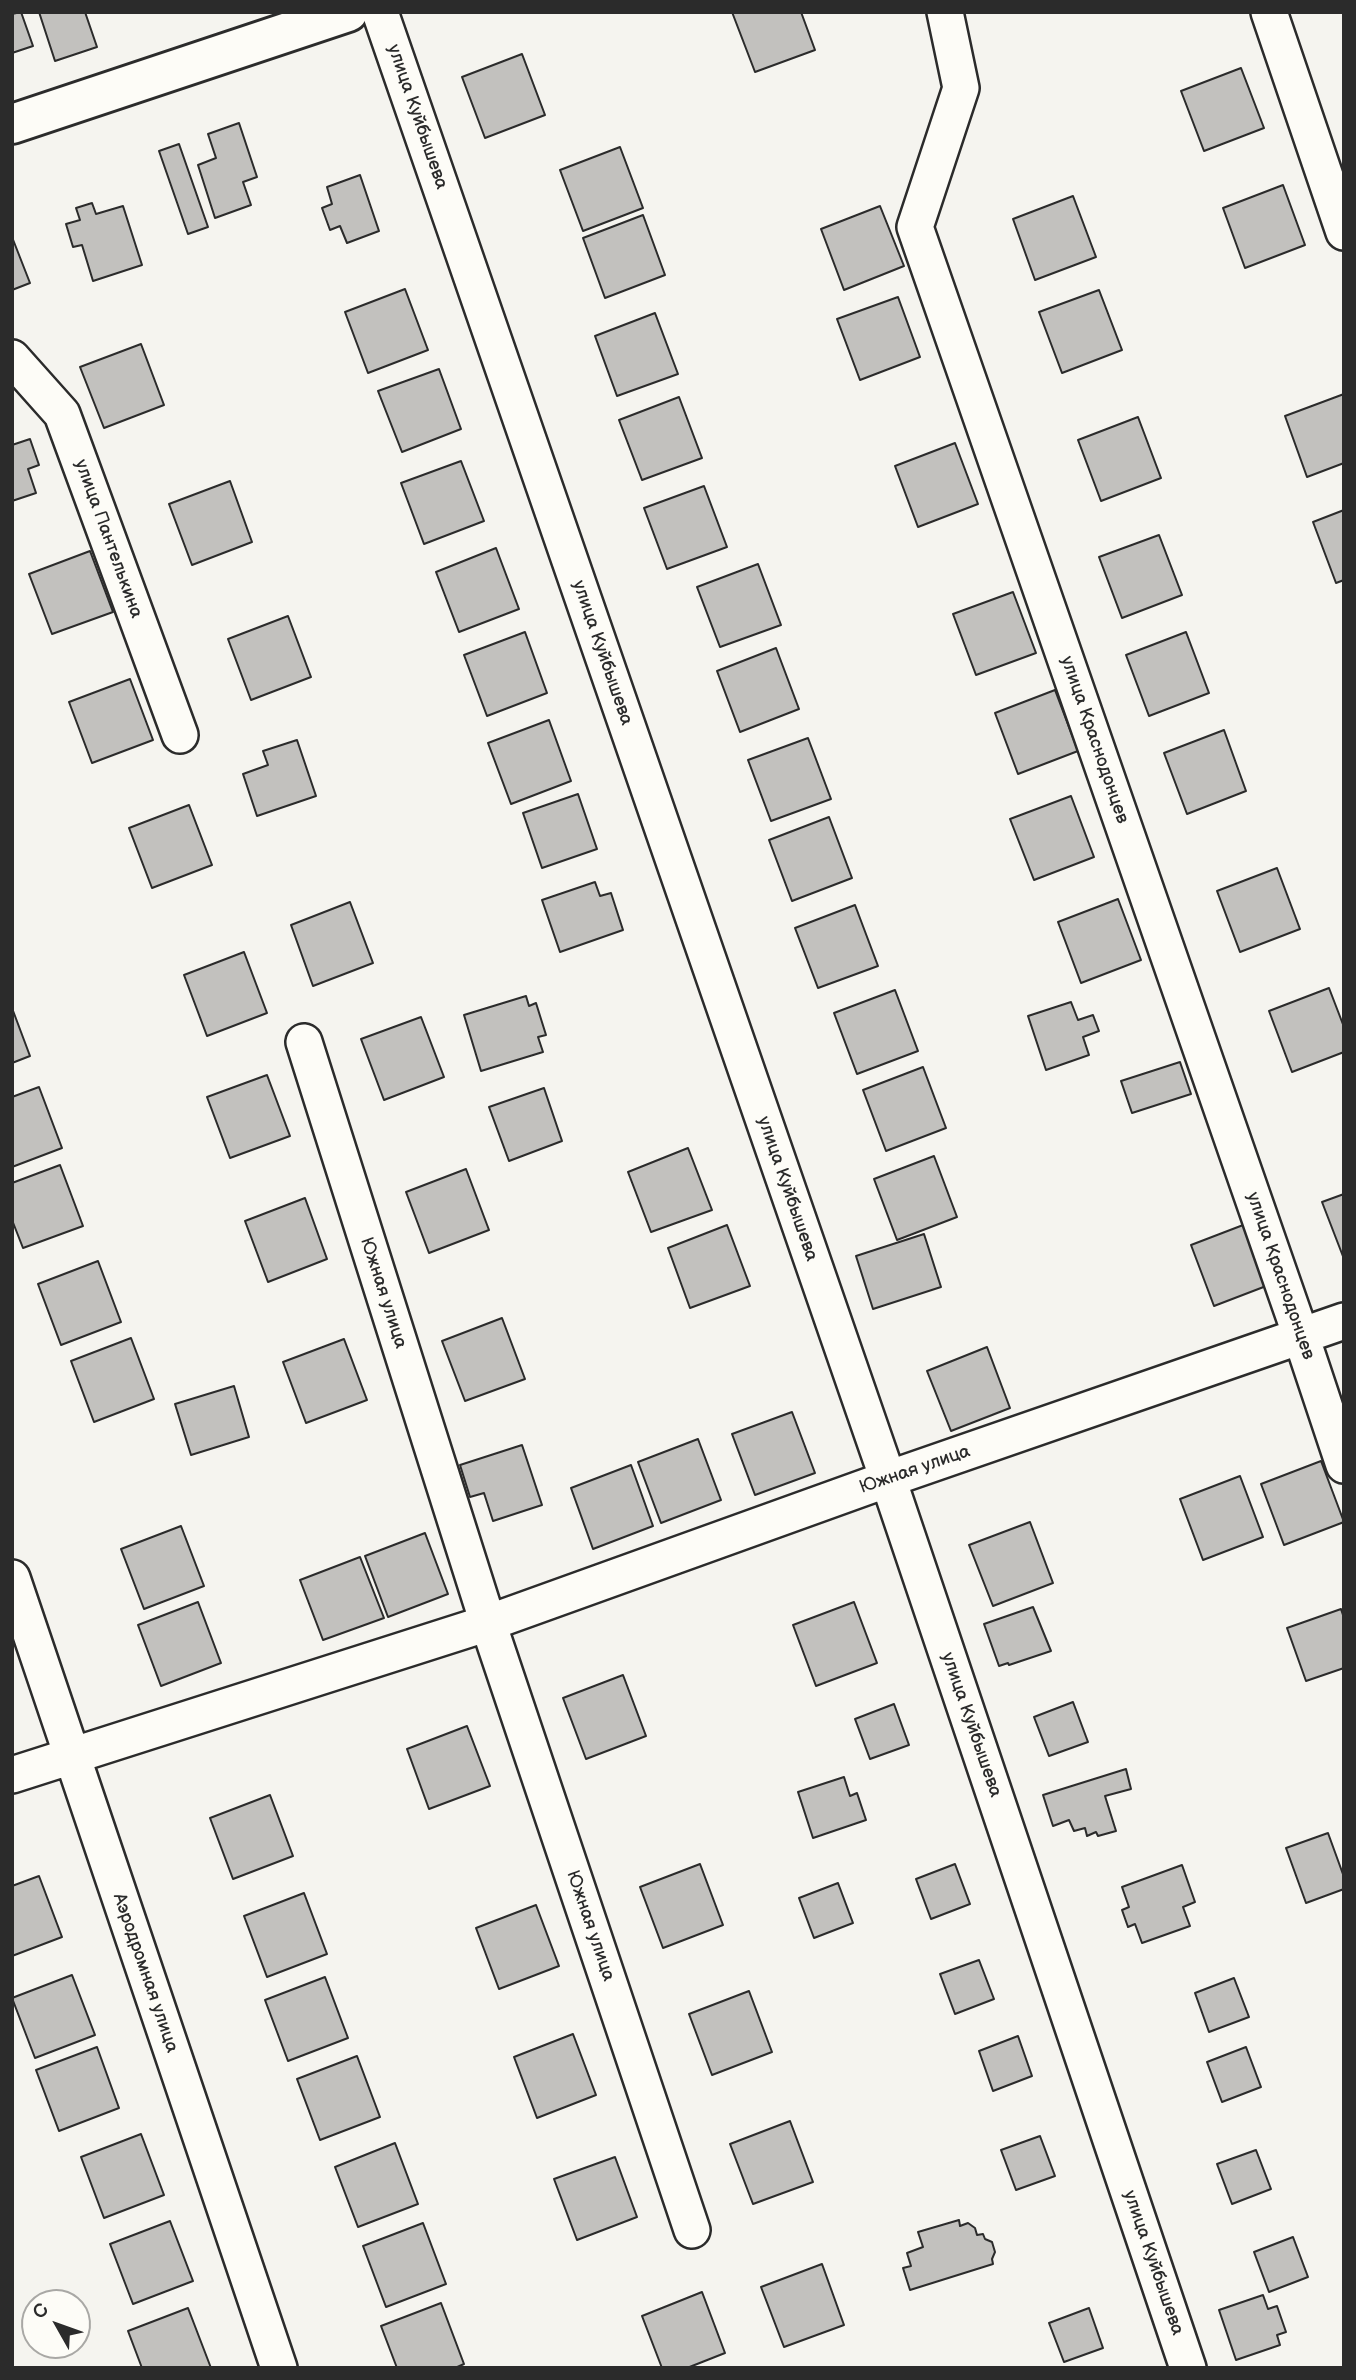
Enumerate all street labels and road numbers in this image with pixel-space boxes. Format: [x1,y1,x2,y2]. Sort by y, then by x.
street label: улица Куйбышева [382,42,452,192]
street label: улица Пантелькина [69,457,147,621]
street label: улица Куйбышева [567,578,637,728]
street label: улица Краснодонцев [1055,653,1133,827]
street label: улица Куйбышева [752,1114,822,1264]
street label: улица Краснодонцев [1241,1189,1319,1363]
street label: Южная улица [355,1235,411,1351]
street label: Южная улица [857,1441,973,1499]
street label: улица Куйбышева [936,1650,1006,1800]
street label: Южная улица [561,1868,619,1984]
street label: Аэродромная улица [108,1890,182,2056]
street label: улица Куйбышева [1118,2188,1188,2338]

